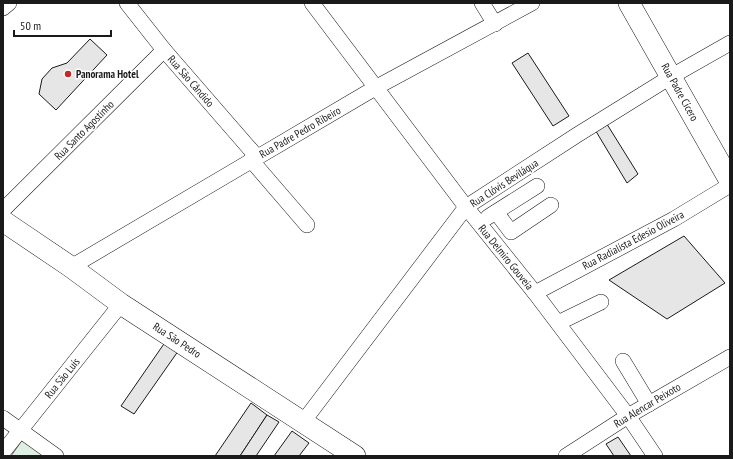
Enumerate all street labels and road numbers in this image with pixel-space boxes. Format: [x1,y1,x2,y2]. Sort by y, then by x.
street label: Rua São Cândido [165,52,217,110]
street label: Rua Padre Cícero [658,61,702,124]
street label: Rua Santo Agostinho [51,97,117,163]
street label: Rua Padre Pedro Ribeiro [257,103,343,161]
street label: Rua Clóvis Beviláqua [467,156,541,210]
street label: Rua Radialista Edesio Oliveira [580,207,686,273]
street label: Rua Delmiro Gouveia [475,222,537,292]
street label: Rua São Pedro [150,319,204,361]
street label: Rua São Luís [41,355,83,401]
street label: Rua Alencar Peixoto [611,379,683,430]

